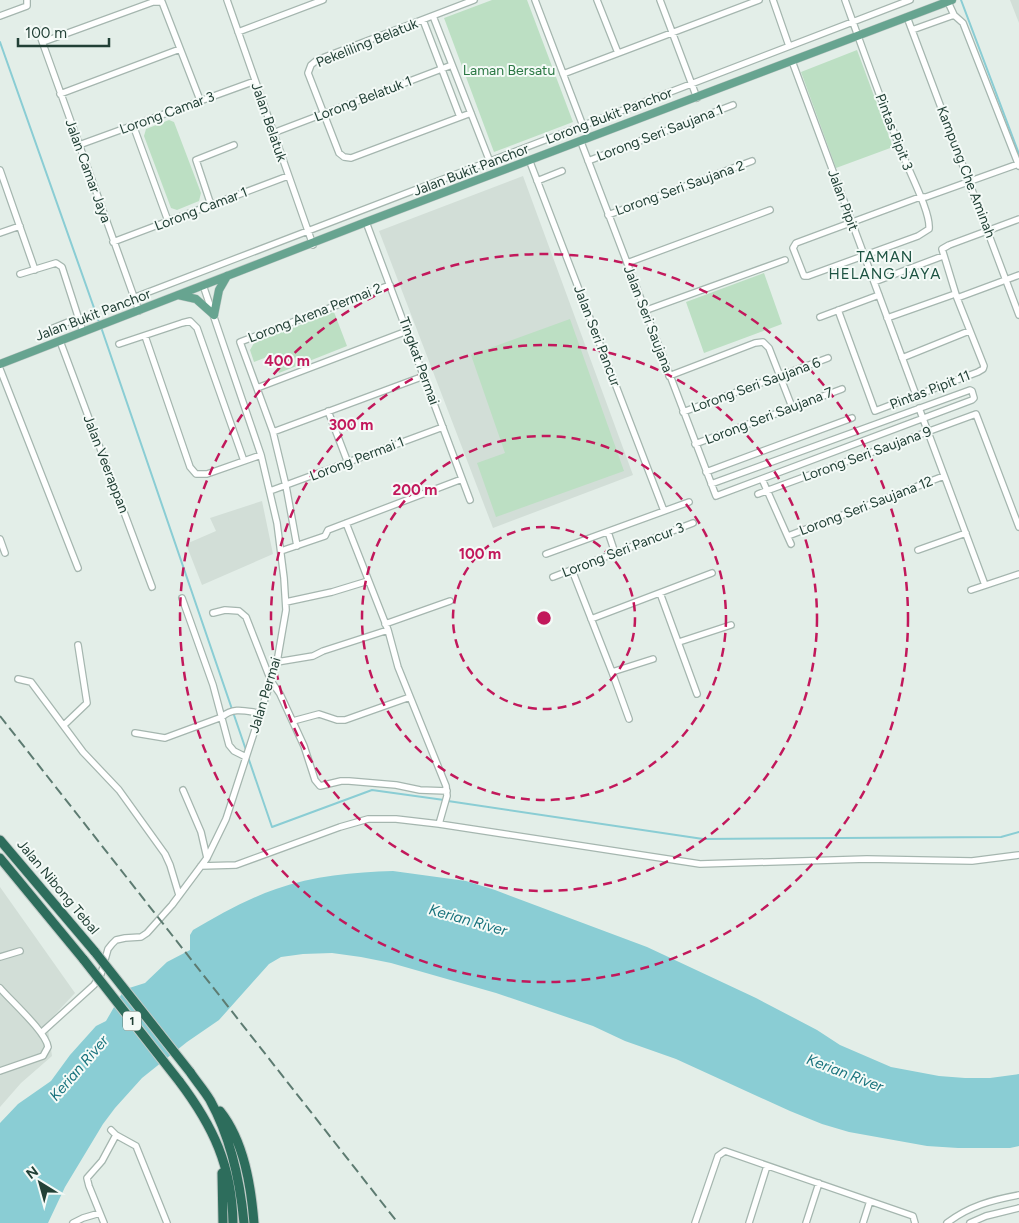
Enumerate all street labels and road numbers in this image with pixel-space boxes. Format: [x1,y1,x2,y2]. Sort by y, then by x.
street label: Pekeliling Belatuk [314,15,421,71]
street label: Lorong Belatuk 1 [312,73,414,125]
street label: Jalan Belatuk [248,80,290,164]
street label: Lorong Bukit Panchor [543,84,675,148]
street label: Lorong Camar 3 [117,88,217,138]
street label: Pintas Pipit 3 [872,91,916,173]
street label: Lorong Seri Saujana 1 [594,101,726,165]
street label: Kampung Che Aminah [933,104,999,240]
street label: Jalan Camar Jaya [61,117,115,225]
street label: Jalan Bukit Panchor [411,140,531,200]
street label: Lorong Seri Saujana 2 [613,157,747,219]
street label: Jalan Pipit [824,167,862,233]
street label: Lorong Camar 1 [152,184,250,234]
street label: Jalan Seri Saujana [620,263,676,375]
street label: Lorong Arena Permai 2 [246,280,384,346]
street label: Jalan Seri Pancur [570,283,624,389]
street label: Jalan Bukit Panchor [33,285,153,345]
street label: Tingkat Permai [395,315,443,407]
street label: Lorong Seri Saujana 6 [689,354,823,416]
street label: Pintas Pipit 11 [887,367,973,413]
street label: Lorong Seri Saujana 7 [703,384,836,448]
street label: Jalan Veerappan [79,413,133,516]
street label: Lorong Seri Saujana 9 [800,423,934,485]
street label: Lorong Permai 1 [307,433,407,485]
street label: Lorong Seri Saujana 12 [797,473,935,539]
street label: Lorong Seri Pancur 3 [559,519,687,581]
street label: Jalan Permai [245,655,285,735]
street label: Jalan Nibong Tebal [13,836,103,938]
road number: 1 [123,1011,141,1030]

